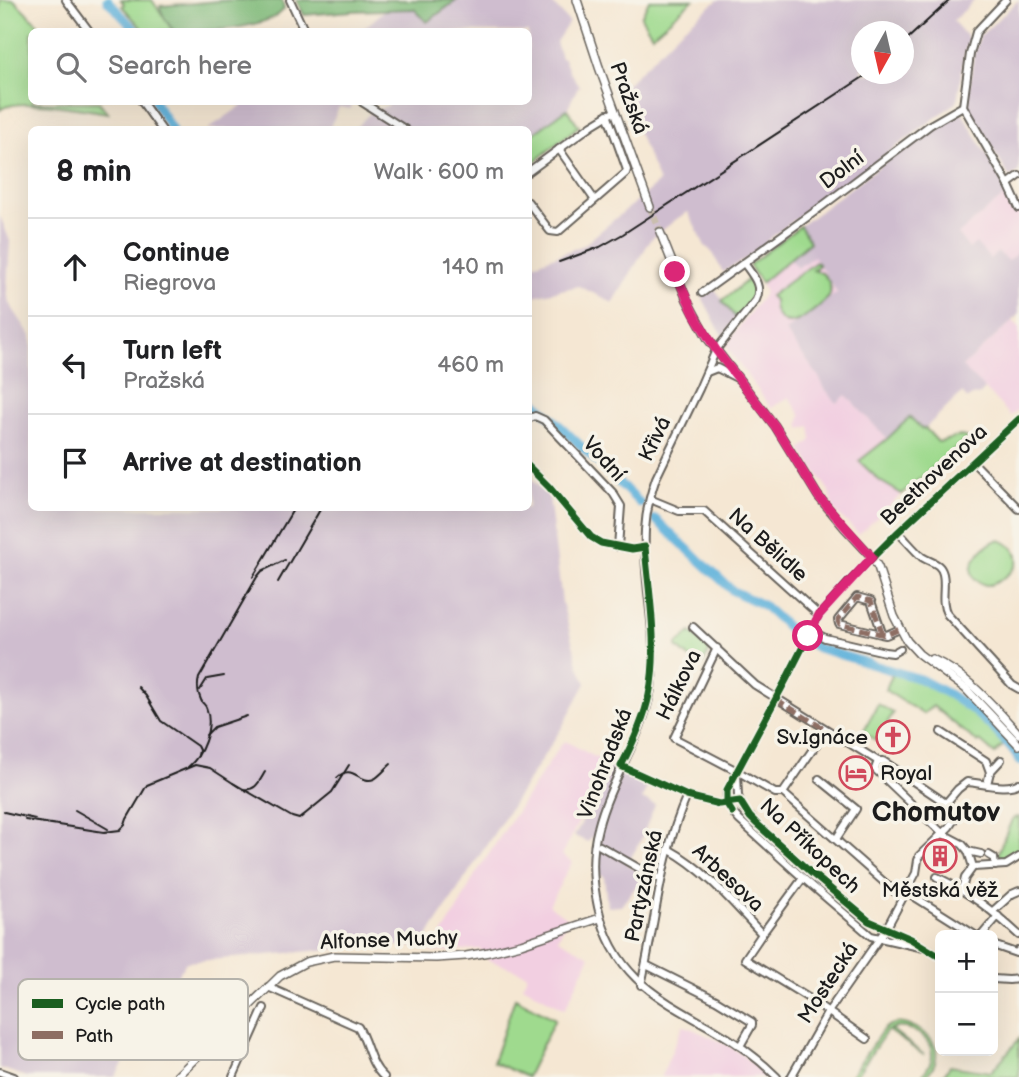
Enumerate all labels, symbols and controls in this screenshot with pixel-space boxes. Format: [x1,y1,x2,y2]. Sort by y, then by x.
north arrow [851,21,914,84]
search box [28,28,532,105]
icon: search [52,48,90,86]
text: Search here [108,51,252,82]
street label: Pražská [604,58,654,138]
street label: Dolní [815,145,870,195]
text: 8 min [56,154,132,190]
text: Walk · 600 m [374,158,504,186]
text: Continue [123,238,230,269]
icon: ahead [56,248,94,286]
text: 140 m [442,253,504,281]
route end [659,256,690,287]
text: Riegrova [123,269,216,297]
text: Turn left [123,336,222,367]
icon: left [56,346,94,384]
text: 460 m [437,351,504,379]
text: Pražská [123,367,205,395]
street label: Křivá [634,413,676,465]
street label: Beethovenova [875,419,993,531]
street label: Vodní [577,431,631,487]
icon: arrive [56,444,94,482]
text: Arrive at destination [123,448,362,479]
street label: Na Bělidle [723,503,813,587]
route start [792,620,823,651]
street label: Hálkova [651,646,707,724]
street label: Vinohradská [572,705,638,823]
church icon: Sv.Ignáce [874,718,912,756]
place label: Sv.Ignáce [777,725,868,750]
hotel icon: Royal [837,754,875,792]
place label: Royal [880,761,932,786]
street label: Na Příkopech [755,793,865,899]
district label: Chomutov [872,796,1001,829]
street label: Partyzánská [620,828,668,944]
building icon: Městská věž [921,837,959,875]
street label: Arbesova [687,839,769,917]
place label: Městská věž [882,878,999,903]
street label: Alfonse Muchy [320,925,459,955]
map controls [935,930,998,1056]
button: + [935,930,998,993]
street label: Mostecká [793,938,863,1028]
legend [18,979,248,1060]
text: Cycle path [75,993,165,1016]
button: − [935,993,998,1056]
text: Path [75,1025,113,1048]

